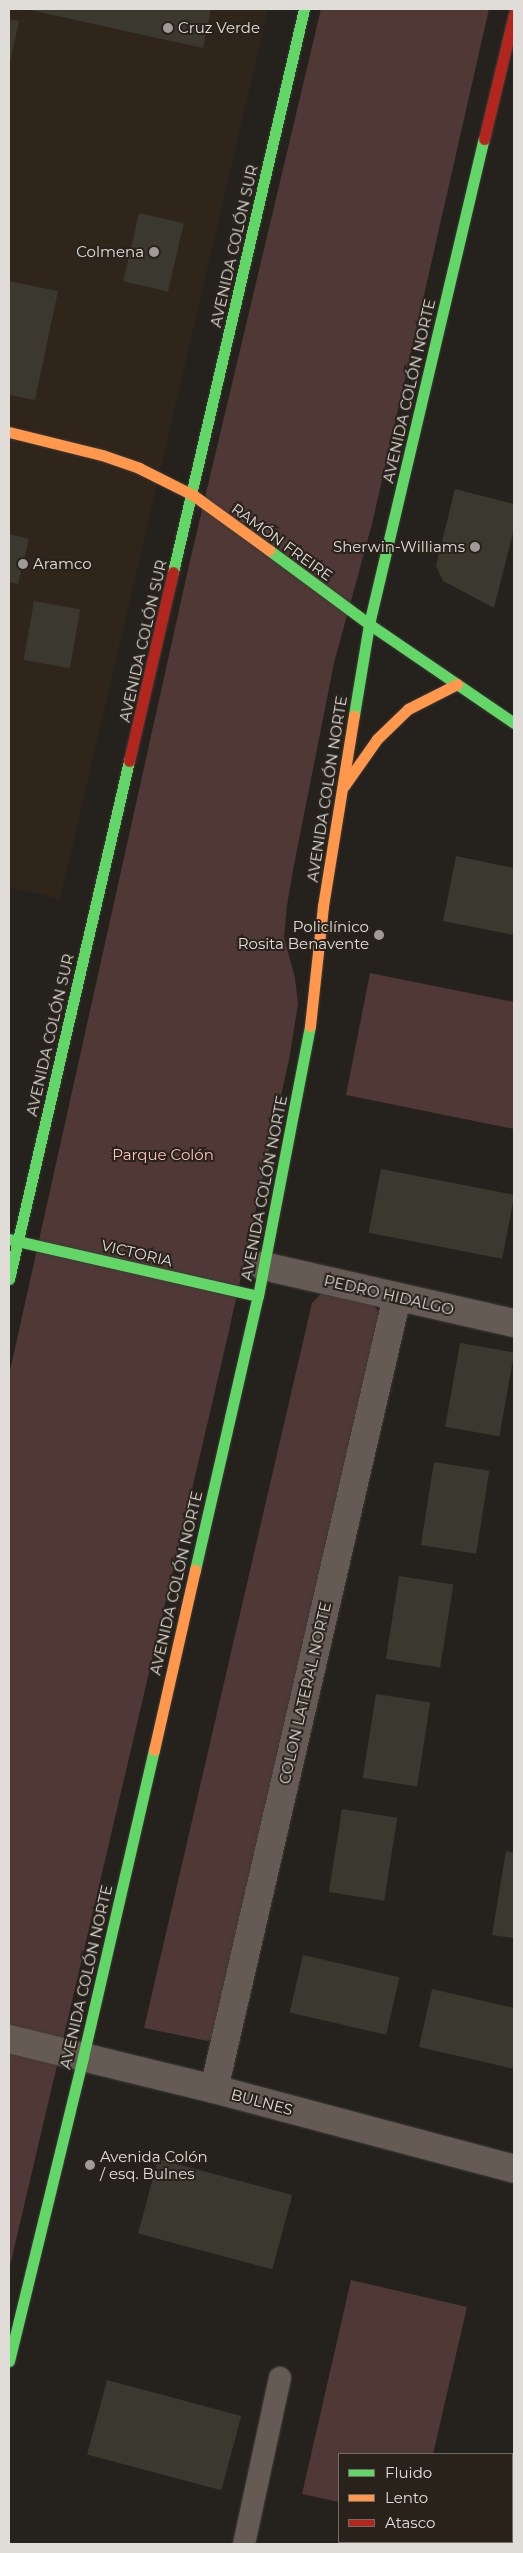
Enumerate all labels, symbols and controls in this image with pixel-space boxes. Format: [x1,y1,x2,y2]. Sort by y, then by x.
place label: Cruz Verde [178,19,260,37]
marker: Cruz Verde [162,22,174,34]
street label: AVENIDA COLÓN SUR [207,163,261,329]
place label: Colmena [76,243,144,261]
marker: Colmena [148,246,160,258]
street label: AVENIDA COLÓN NORTE [379,297,439,485]
street label: RAMÓN FREIRE [228,499,336,585]
place label: Sherwin-Williams [333,538,465,556]
marker: Sherwin-Williams [469,541,481,553]
place label: Aramco [33,555,92,573]
marker: Aramco [17,558,29,570]
street label: AVENIDA COLÓN SUR [116,558,170,724]
street label: AVENIDA COLÓN NORTE [303,695,351,883]
place label: Policlínico Rosita Benavente [238,917,369,952]
marker: Policlínico Rosita Benavente [373,929,385,941]
street label: AVENIDA COLÓN SUR [23,952,77,1118]
street label: AVENIDA COLÓN NORTE [237,1094,291,1282]
park label: Parque Colón [112,1146,214,1164]
street label: VICTORIA [100,1236,174,1270]
street label: PEDRO HIDALGO [322,1271,456,1319]
street label: AVENIDA COLÓN NORTE [146,1489,206,1677]
street label: COLON LATERAL NORTE [275,1600,335,1786]
street label: AVENIDA COLÓN NORTE [56,1883,116,2071]
street label: BULNES [229,2085,295,2119]
place label: Avenida Colón / esq. Bulnes [100,2147,208,2182]
marker: Avenida Colón / esq. Bulnes [84,2159,96,2171]
legend [338,2453,513,2543]
text: Fluido [385,2463,432,2482]
text: Lento [385,2488,428,2507]
text: Atasco [385,2513,435,2532]

